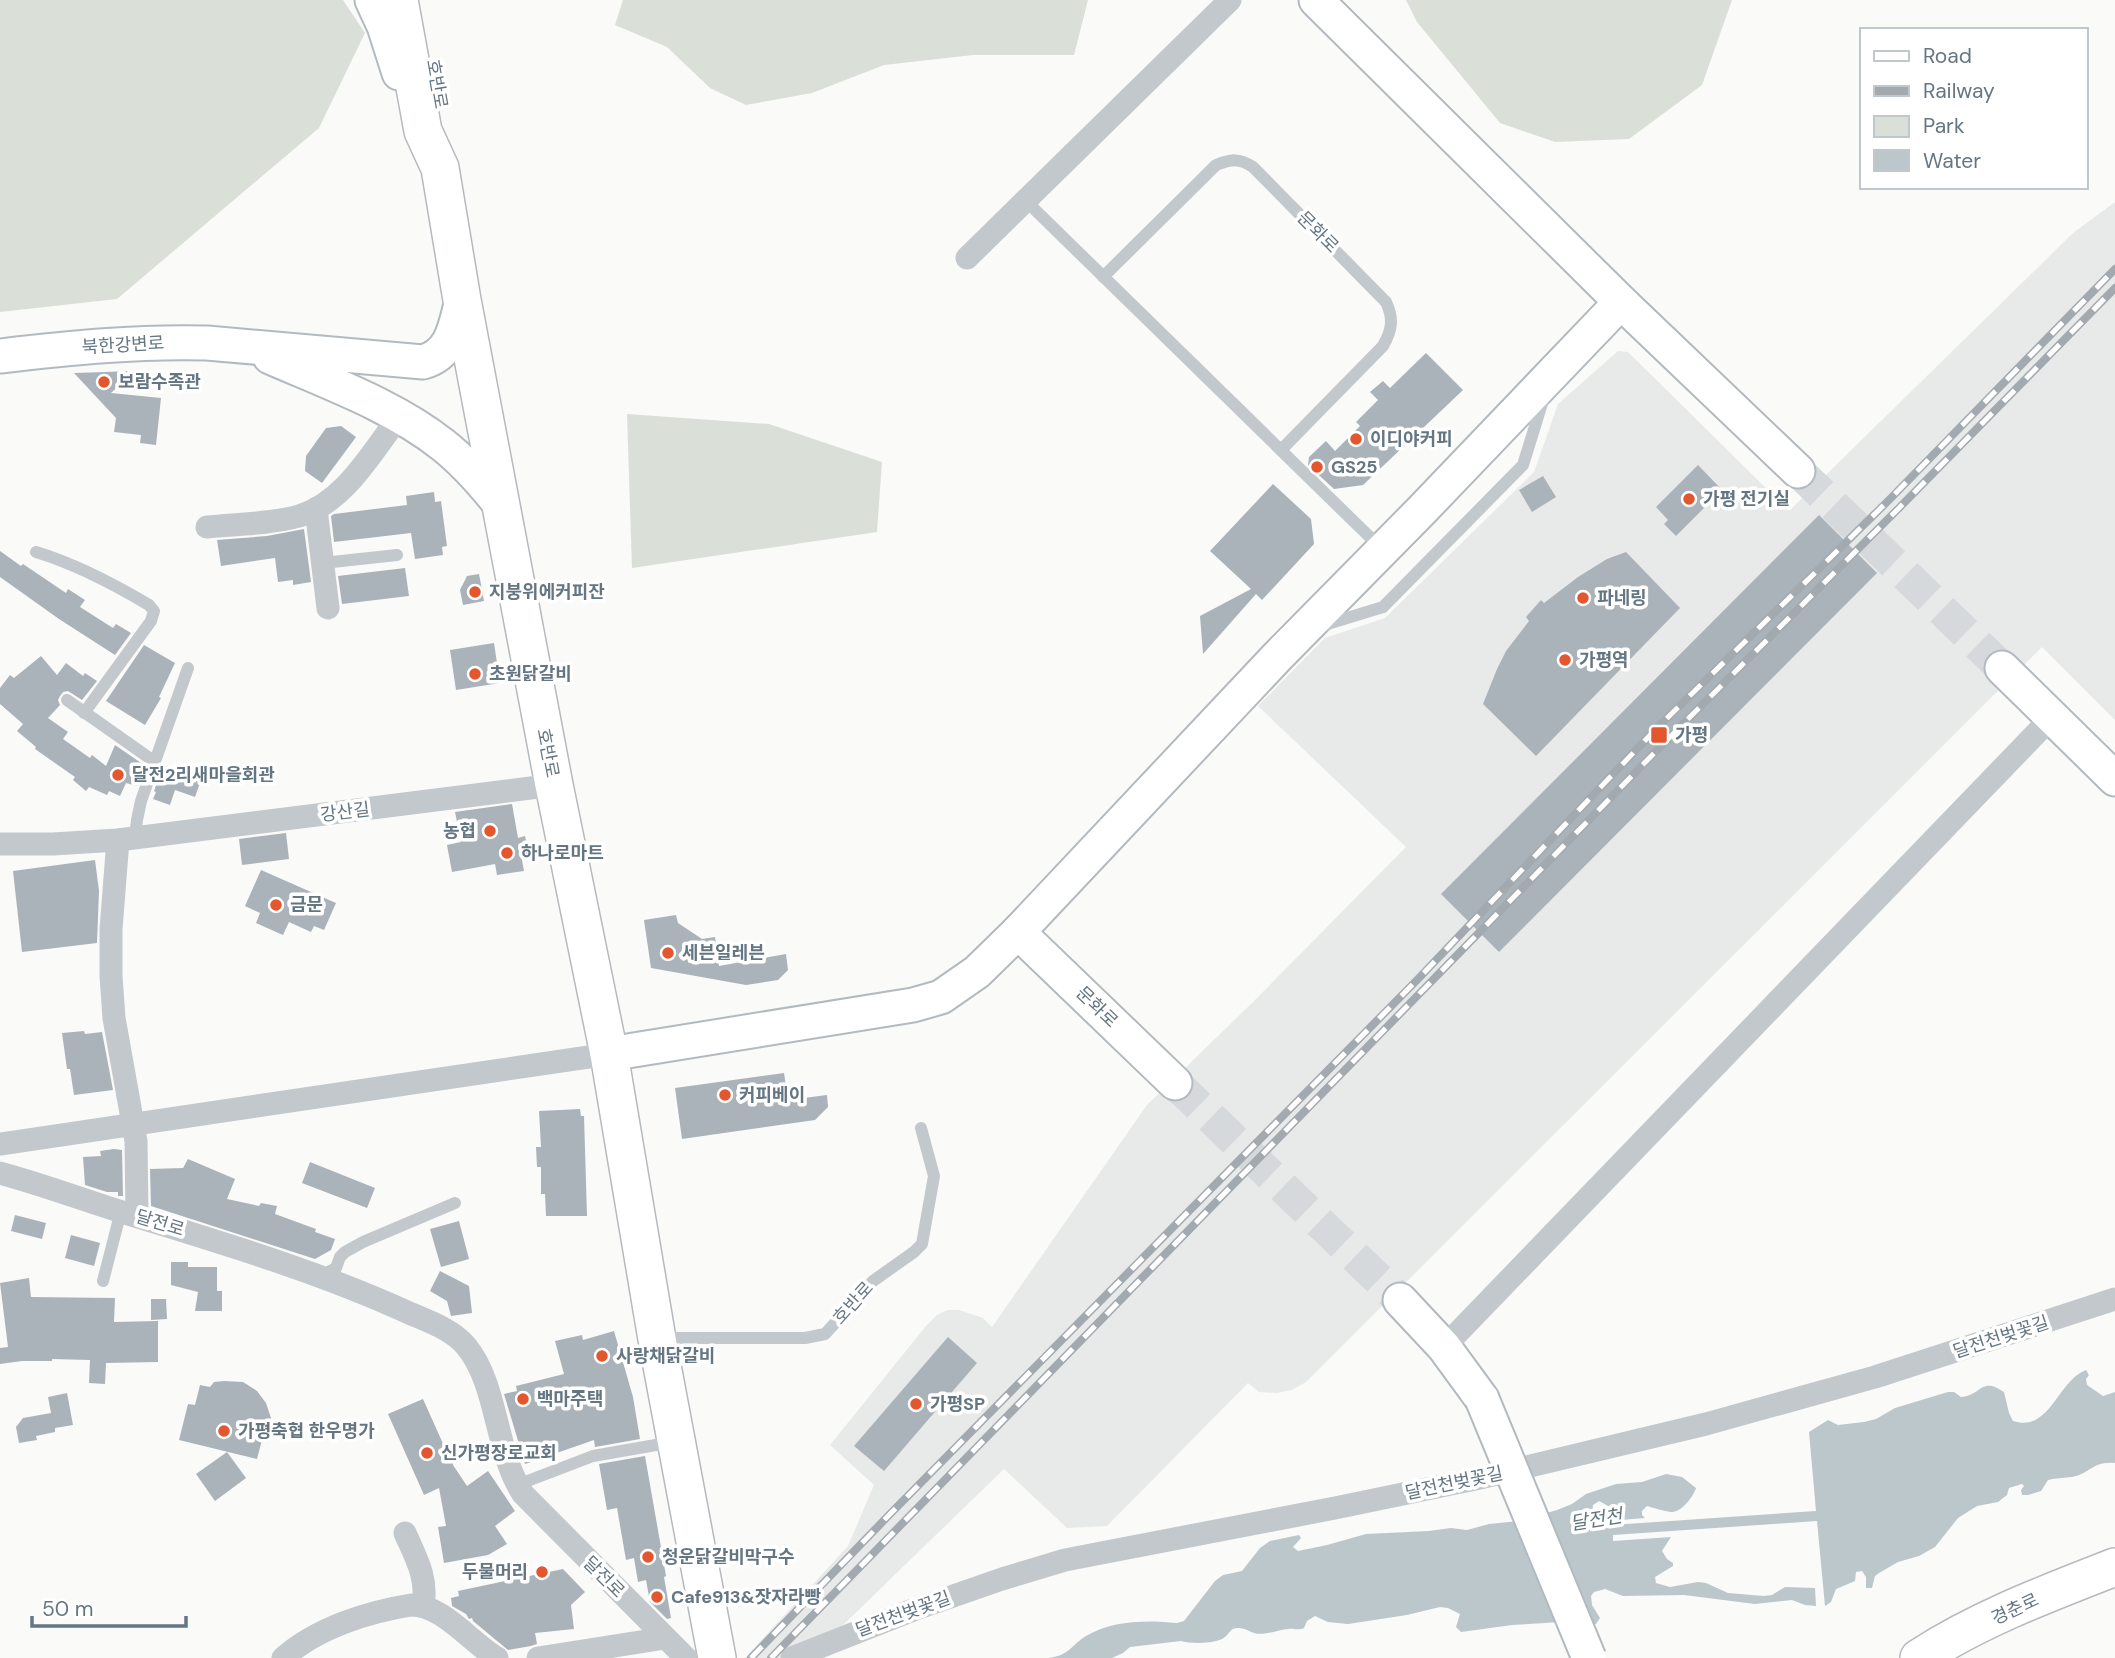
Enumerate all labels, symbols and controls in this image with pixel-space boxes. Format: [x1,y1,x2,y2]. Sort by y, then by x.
legend [1860,28,2087,189]
text: Road [1923,42,1972,70]
street label: 호반로 [421,57,453,111]
text: Railway [1923,77,1995,105]
text: Park [1923,112,1965,140]
text: Water [1923,147,1981,175]
street label: 문화로 [1292,206,1344,258]
street label: 북한강변로 [81,331,165,359]
place label: 보람수족관 [118,370,201,394]
marker: 보람수족관 [96,374,112,390]
place label: 이디야커피 [1370,427,1453,451]
marker: 이디야커피 [1348,431,1364,447]
place label: GS25 [1331,455,1377,479]
marker: GS25 [1309,459,1325,475]
place label: 가평 전기실 [1703,487,1790,511]
marker: 가평 전기실 [1681,491,1697,507]
place label: 지붕위에커피잔 [489,580,605,604]
marker: 지붕위에커피잔 [467,584,483,600]
place label: 파네링 [1597,586,1647,610]
marker: 파네링 [1575,590,1591,606]
place label: 가평역 [1579,648,1629,672]
marker: 가평역 [1557,652,1573,668]
place label: 초원닭갈비 [489,662,572,686]
marker: 초원닭갈비 [467,666,483,682]
place label: 가평 [1675,723,1708,747]
marker: 가평 [1649,725,1669,745]
street label: 호반로 [531,726,565,780]
place label: 달전2리새마을회관 [132,763,275,787]
marker: 달전2리새마을회관 [110,767,126,783]
street label: 강산길 [319,797,371,827]
place label: 농협 [443,819,476,843]
marker: 농협 [482,823,498,839]
place label: 하나로마트 [521,841,604,865]
marker: 하나로마트 [499,845,515,861]
place label: 금문 [290,893,323,917]
marker: 금문 [268,897,284,913]
place label: 세븐일레븐 [682,941,765,965]
marker: 세븐일레븐 [660,945,676,961]
street label: 문화로 [1071,981,1123,1033]
place label: 커피베이 [739,1083,805,1107]
marker: 커피베이 [717,1087,733,1103]
street label: 달전로 [133,1204,187,1242]
street label: 호반로 [827,1277,879,1329]
street label: 달전천벚꽃길 [1950,1310,2052,1364]
place label: 사랑채닭갈비 [616,1344,715,1368]
marker: 사랑채닭갈비 [594,1348,610,1364]
place label: 백마주택 [537,1387,603,1411]
marker: 백마주택 [515,1391,531,1407]
place label: 가평SP [930,1392,985,1416]
marker: 가평SP [908,1396,924,1412]
place label: 가평축협 한우명가 [238,1419,375,1443]
marker: 가평축협 한우명가 [216,1423,232,1439]
place label: 신가평장로교회 [441,1441,557,1465]
marker: 신가평장로교회 [419,1445,435,1461]
street label: 달전천벚꽃길 [1403,1461,1505,1505]
water label: 달전천 [1568,1503,1625,1536]
place label: 청운닭갈비막구수 [662,1545,794,1569]
marker: 청운닭갈비막구수 [640,1549,656,1565]
street label: 달전로 [578,1551,630,1603]
place label: 두물머리 [462,1560,528,1584]
marker: 두물머리 [534,1564,550,1580]
scale bar [32,1584,186,1628]
place label: Cafe913&잣자라빵 [671,1585,821,1609]
street label: 달전천벚꽃길 [852,1586,954,1642]
street label: 경춘로 [1987,1588,2043,1630]
marker: Cafe913&잣자라빵 [649,1589,665,1605]
text: 50 m [42,1595,93,1623]

